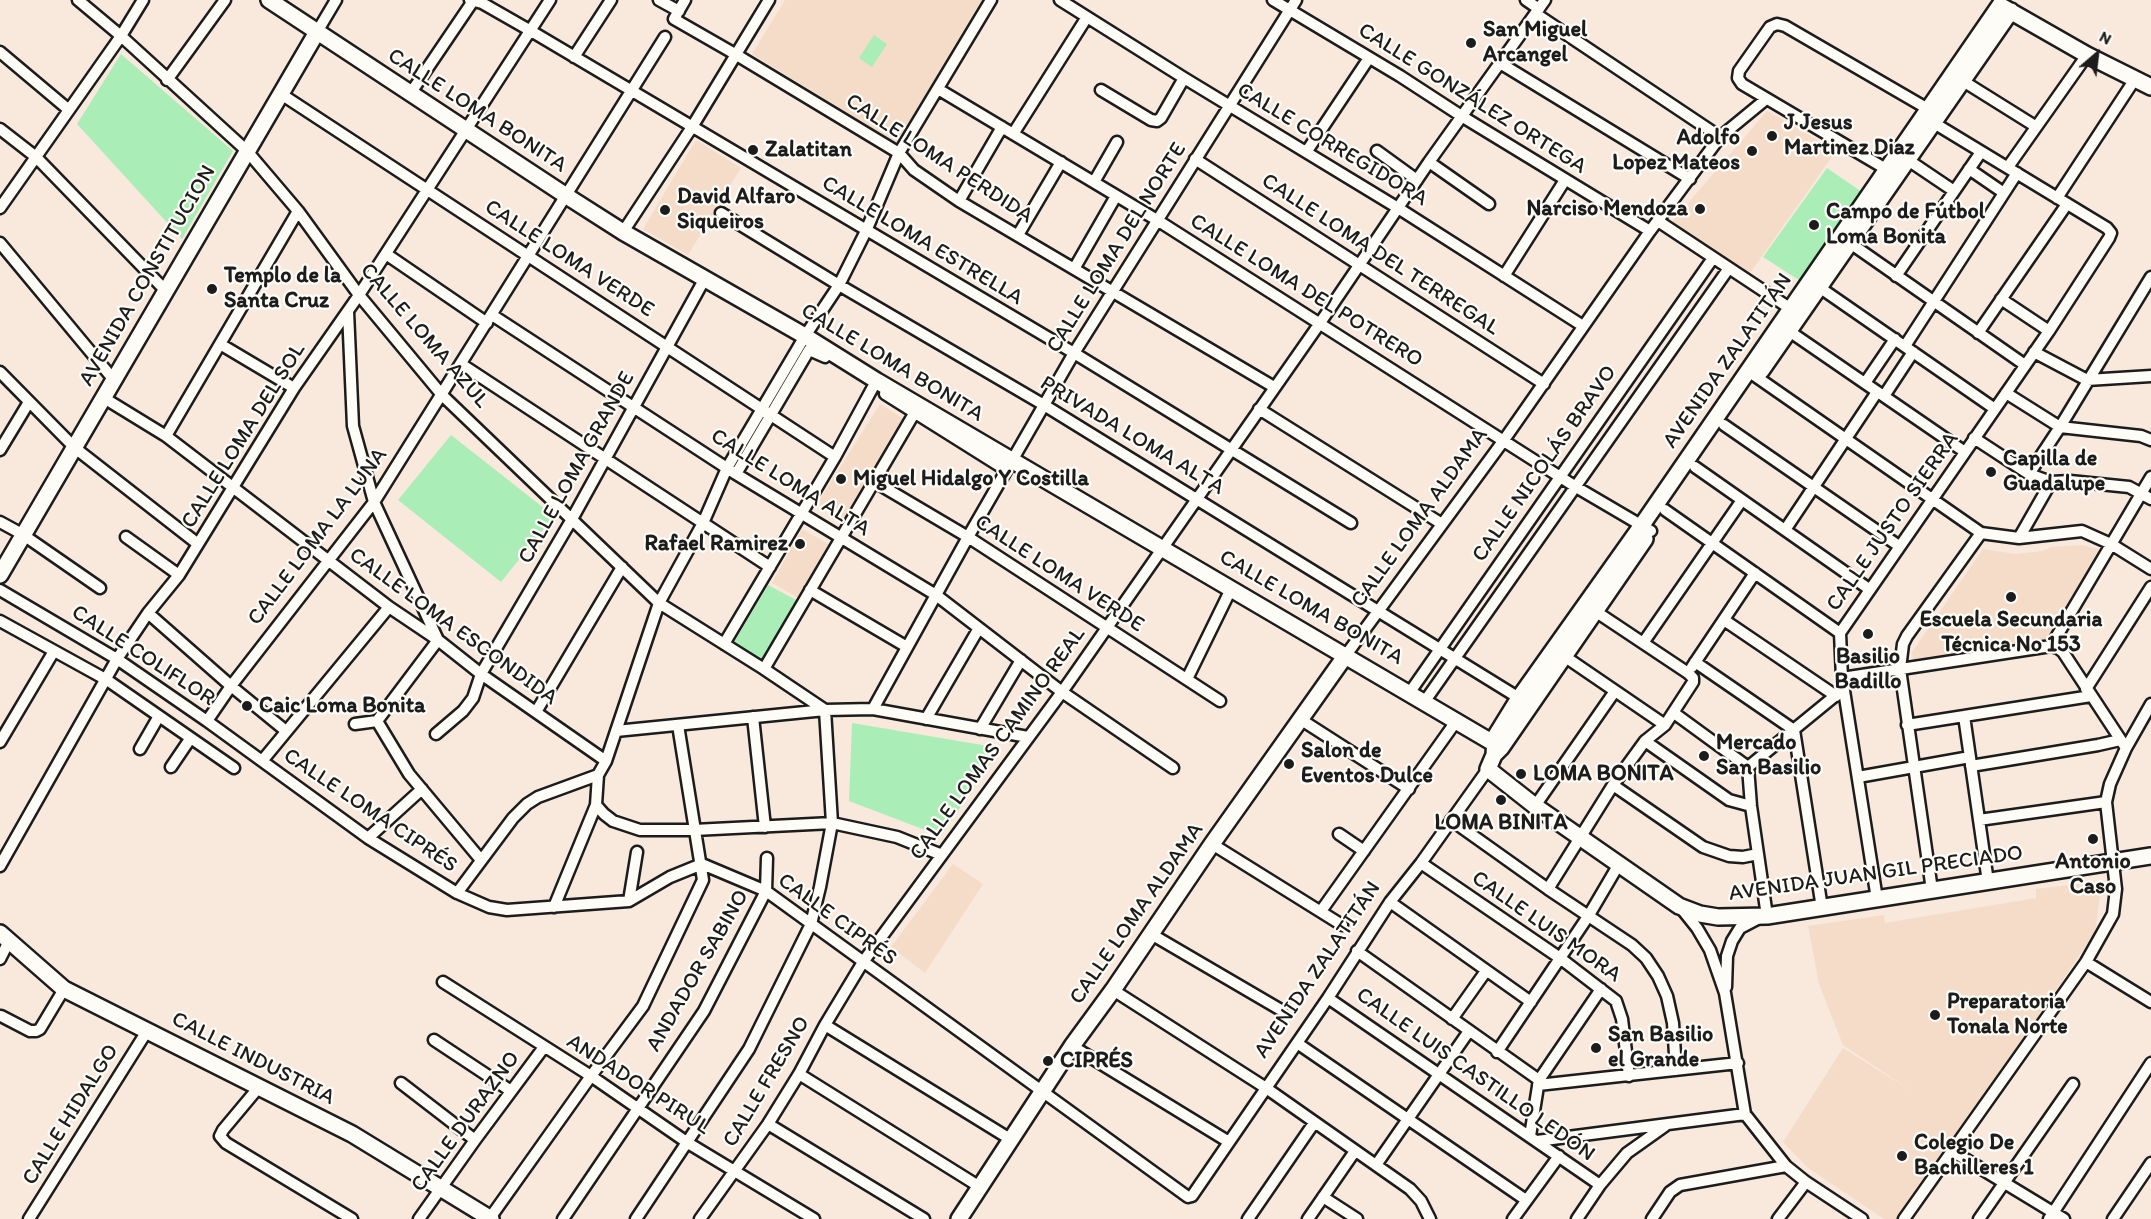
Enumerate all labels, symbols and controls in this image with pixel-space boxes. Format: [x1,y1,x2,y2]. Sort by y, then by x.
place label: San Miguel Arcangel [1483,17,1587,68]
street label: CALLE GONZÁLEZ ORTEGA [1353,18,1591,180]
north arrow [2067,24,2127,84]
text: N [2096,27,2115,49]
marker: San Miguel Arcangel [1464,36,1478,50]
street label: CALLE LOMA BONITA [382,43,572,179]
street label: CALLE CORREGIDORA [1232,77,1432,213]
street label: CALLE LOMA PERDIDA [840,88,1038,230]
place label: J Jesus Martinez Diaz [1784,110,1915,162]
place label: Adolfo Lopez Mateos [1612,125,1740,176]
marker: J Jesus Martinez Diaz [1765,129,1779,143]
place label: Zalatitan [765,137,852,163]
street label: CALLE LOMA DEL NORTE [1041,138,1193,358]
marker: Zalatitan [746,143,760,157]
marker: Adolfo Lopez Mateos [1745,144,1759,158]
street label: AVENIDA CONSTITUCION [74,161,222,391]
street label: CALLE LOMA DEL TERREGAL [1256,168,1504,342]
street label: CALLE LOMA ESTRELLA [817,170,1027,312]
place label: David Alfaro Siqueiros [677,184,795,236]
street label: CALLE LOMA VERDE [479,194,659,324]
place label: Narciso Mendoza [1526,196,1688,222]
place label: Campo de Fútbol Loma Bonita [1826,199,1985,250]
marker: Narciso Mendoza [1693,202,1707,216]
marker: David Alfaro Siqueiros [658,203,672,217]
street label: CALLE LOMA DEL POTRERO [1185,208,1427,374]
marker: Campo de Fútbol Loma Bonita [1807,218,1821,232]
street label: CALLE LOMA AZUL [354,258,494,414]
place label: Templo de la Santa Cruz [224,263,342,314]
street label: AVENIDA ZALATITÁN [1658,268,1798,454]
marker: Templo de la Santa Cruz [205,282,219,296]
street label: CALLE LOMA BONITA [796,298,988,428]
street label: CALLE LOMA DEL SOL [176,338,312,534]
street label: CALLE NICOLÁS BRAVO [1467,361,1623,567]
street label: CALLE LOMA GRANDE [513,367,641,569]
street label: PRIVADA LOMA ALTA [1035,371,1229,501]
street label: CALLE LOMA ALTA [705,423,875,543]
street label: CALLE LOMA ALDAMA [1346,423,1494,613]
street label: CALLE JUSTO SIERRA [1821,427,1965,617]
street label: CALLE LOMA LA LUNA [243,443,393,631]
place label: Capilla de Guadalupe [2003,446,2105,498]
marker: Capilla de Guadalupe [1984,465,1998,479]
place label: Miguel Hidalgo Y Costilla [853,466,1089,492]
marker: Miguel Hidalgo Y Costilla [834,472,848,486]
street label: CALLE LOMA VERDE [969,509,1149,639]
place label: Rafael Ramirez [645,531,788,557]
marker: Rafael Ramirez [793,537,807,551]
street label: CALLE LOMA ESCONDIDA [344,542,562,712]
street label: CALLE LOMA BONITA [1214,544,1408,672]
marker: Escuela Secundaria Técnica No 153 [2004,590,2018,604]
street label: CALLE COLIFLOR [66,600,220,712]
place label: Escuela Secundaria Técnica No 153 [1920,607,2102,658]
street label: CALLE LOMAS CAMINO REAL [905,622,1091,866]
marker: Basilio Badillo [1861,627,1875,641]
place label: Basilio Badillo [1834,644,1902,696]
place label: Caic Loma Bonita [259,693,425,719]
marker: Caic Loma Bonita [240,699,254,713]
place label: Mercado San Basilio [1716,730,1821,782]
place label: Salon de Eventos Dulce [1301,738,1433,790]
street label: CALLE LOMA CIPRÉS [278,743,462,879]
marker: Mercado San Basilio [1697,749,1711,763]
marker: Salon de Eventos Dulce [1282,757,1296,771]
place label: LOMA BONITA [1533,761,1674,787]
marker: LOMA BONITA [1514,767,1528,781]
marker: LOMA BINITA [1494,793,1508,807]
place label: LOMA BINITA [1435,810,1567,836]
street label: CALLE LOMA ALDAMA [1064,818,1210,1010]
marker: Antonio Caso [2086,832,2100,846]
street label: AVENIDA JUAN GIL PRECIADO [1727,840,2025,908]
place label: Antonio Caso [2055,849,2131,900]
street label: CALLE LUIS MORA [1466,865,1626,989]
street label: CALLE CIPRÉS [772,868,902,972]
street label: AVENIDA ZALATITÁN [1249,877,1387,1063]
street label: ANDADOR SABINO [641,885,755,1057]
street label: CALLE LUIS CASTILLO LEDÓN [1350,982,1600,1168]
place label: Preparatoria Tonala Norte [1947,989,2068,1040]
street label: CALLE INDUSTRIA [167,1006,339,1112]
marker: Preparatoria Tonala Norte [1928,1008,1942,1022]
street label: CALLE FRESNO [718,1012,816,1152]
place label: San Basilio el Grande [1608,1022,1713,1074]
street label: ANDADOR PIRUL [561,1029,715,1141]
street label: CALLE HIDALGO [17,1040,125,1190]
marker: San Basilio el Grande [1589,1041,1603,1055]
street label: CALLE DURAZNO [406,1046,526,1198]
place label: CIPRÉS [1060,1048,1133,1074]
marker: CIPRÉS [1041,1054,1055,1068]
place label: Colegio De Bachilleres 1 [1914,1130,2034,1182]
marker: Colegio De Bachilleres 1 [1895,1149,1909,1163]

